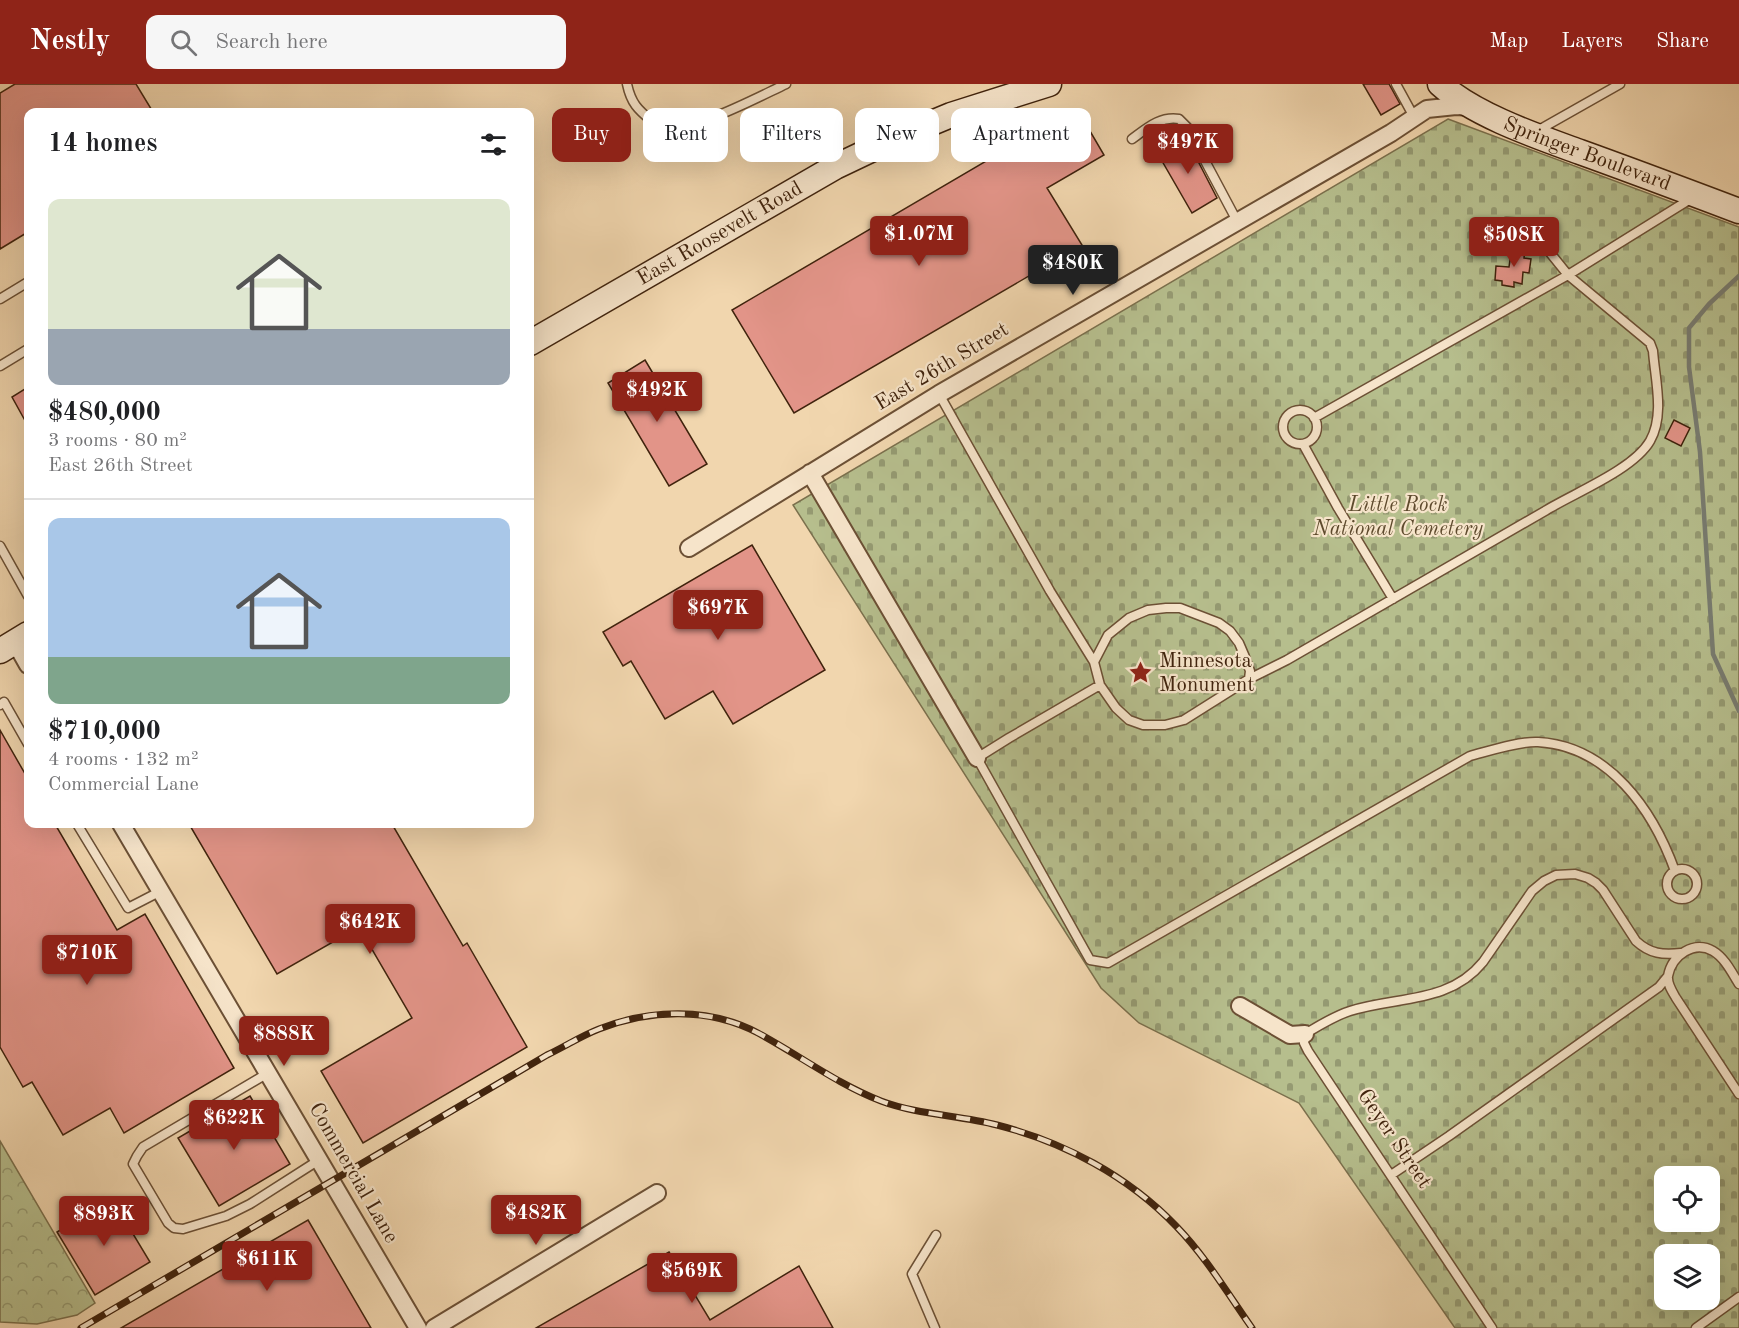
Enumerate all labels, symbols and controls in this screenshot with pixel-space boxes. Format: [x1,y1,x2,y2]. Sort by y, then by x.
search box [146,15,566,69]
icon: search [167,26,200,59]
text: Nestly [30,28,110,56]
text: Search here [215,31,328,53]
text: Map [1489,31,1528,52]
text: Layers [1561,31,1623,52]
text: Share [1656,31,1709,52]
chip: Buy [552,108,631,162]
chip: Rent [643,108,728,162]
chip: Filters [740,108,843,162]
chip: New [855,108,939,162]
chip: Apartment [951,108,1091,162]
street label: Springer Boulevard [1500,113,1674,195]
pin: $497K [1146,124,1230,175]
icon: filters [477,128,510,161]
text: 14 homes [48,131,157,157]
text: $497K [1157,133,1219,153]
street label: East Roosevelt Road [633,178,806,289]
pin: $1.07M [870,216,968,267]
pin: $508K [1472,217,1556,268]
text: $1.07M [884,225,954,245]
text: $508K [1483,226,1545,246]
icon: home [225,238,333,346]
pin: $480K [1031,245,1115,296]
text: $480K [1042,254,1104,274]
street label: East 26th Street [872,319,1012,415]
pin: $492K [615,372,699,423]
text: $492K [626,381,688,401]
text: $480,000 [48,400,161,426]
text: 3 rooms · 80 m² [48,431,187,451]
text: East 26th Street [48,456,193,476]
park label: Little Rock National Cemetery [1312,495,1483,540]
icon: home [225,557,333,665]
pin: $697K [676,590,760,641]
text: $697K [687,599,749,619]
place label: Minnesota Monument [1159,651,1255,696]
place icon: Minnesota Monument [1128,660,1154,686]
text: $710,000 [48,719,161,745]
text: 4 rooms · 132 m² [48,750,198,770]
text: Commercial Lane [48,775,199,795]
pin: $642K [328,904,412,955]
text: $642K [339,913,401,933]
pin: $710K [45,935,129,986]
text: $710K [56,944,118,964]
pin: $888K [242,1016,326,1067]
text: $888K [253,1025,315,1045]
street label: Geyer Street [1353,1086,1435,1192]
street label: Commercial Lane [304,1099,402,1247]
pin: $622K [192,1100,276,1151]
text: $622K [203,1109,265,1129]
map controls [1654,1166,1720,1310]
button: locate [1654,1166,1720,1232]
pin: $482K [494,1195,578,1246]
pin: $893K [62,1196,146,1247]
text: $482K [505,1204,567,1224]
text: $893K [73,1205,135,1225]
pin: $611K [225,1241,309,1292]
button: layers [1654,1244,1720,1310]
text: $611K [236,1250,298,1270]
pin: $569K [650,1253,734,1304]
text: $569K [661,1262,723,1282]

